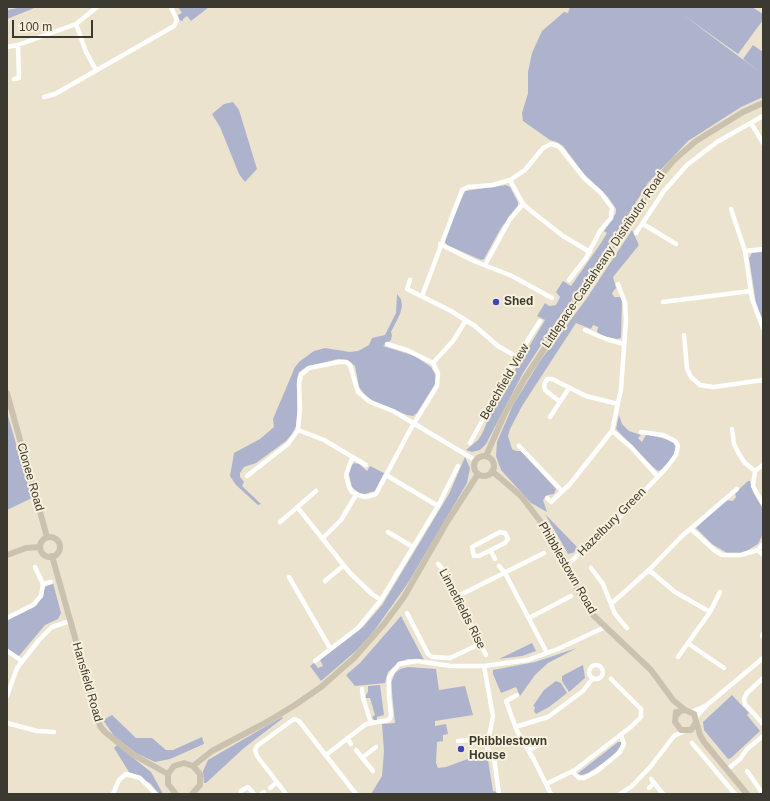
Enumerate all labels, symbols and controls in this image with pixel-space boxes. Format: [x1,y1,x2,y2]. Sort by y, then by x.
scale bar [14,12,95,38]
text: 100 m [19,20,52,34]
street label: Littlepace-Castaheany Distributor Road [539,169,669,351]
place label: Shed [504,295,533,309]
marker: Shed [491,297,501,307]
street label: Beechfield View [477,342,533,422]
street label: Clonee Road [13,441,47,513]
street label: Hazelbury Green [575,485,649,559]
street label: Phibblestown Road [535,520,599,616]
street label: Linnetfields Rise [436,567,488,651]
street label: Hansfield Road [69,641,105,723]
place label: Phibblestown House [469,735,547,763]
marker: Phibblestown House [456,744,466,754]

